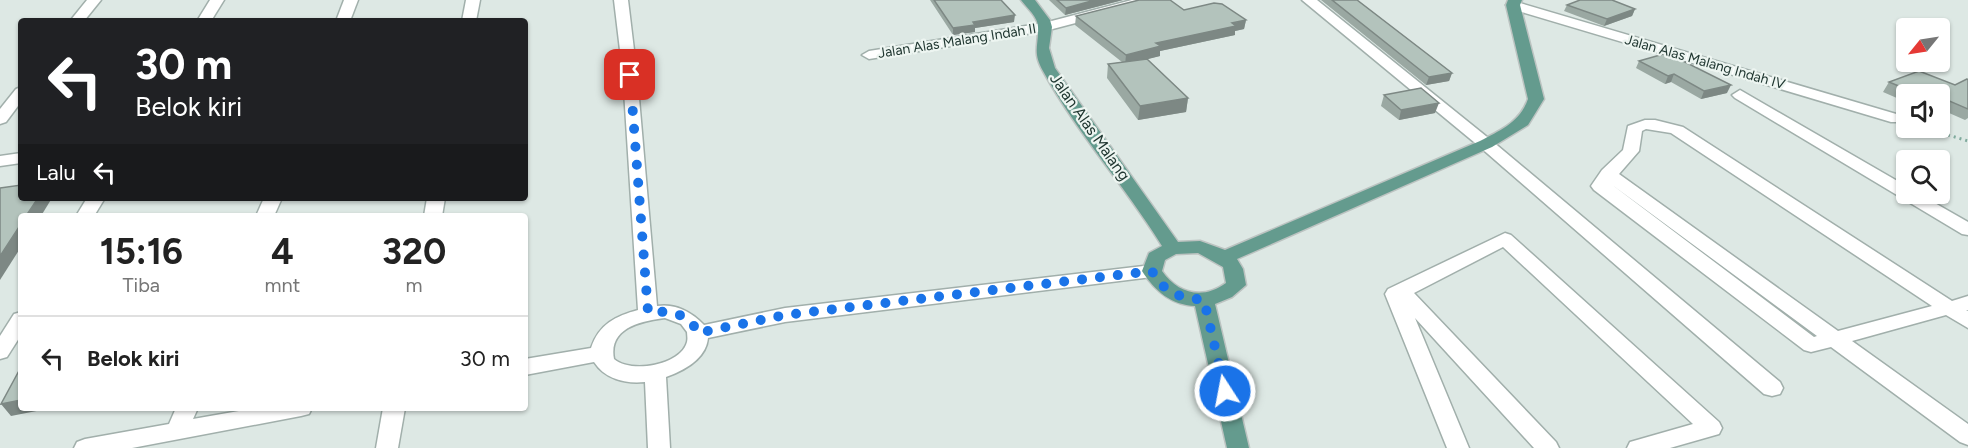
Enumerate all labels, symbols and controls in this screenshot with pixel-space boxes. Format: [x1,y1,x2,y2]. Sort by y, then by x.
north arrow [1896,18,1950,72]
map controls [1896,18,1950,204]
street label: Jalan Alas Malang Indah II [877,20,1037,62]
street label: Jalan Alas Malang Indah IV [1623,31,1787,93]
text: 30 m [135,39,232,90]
icon: left [36,42,114,120]
pin [604,49,655,100]
icon: arrive [613,58,646,91]
street label: Jalan Alas Malang [1046,70,1134,184]
button: sound [1896,84,1950,138]
text: Belok kiri [135,90,242,123]
button: search [1896,150,1950,204]
icon: left [88,156,121,189]
text: Lalu [36,159,76,186]
text: 15:16 [100,230,183,273]
text: 4 [271,230,294,273]
text: 320 [382,230,446,273]
text: Tiba [122,273,160,297]
text: mnt [265,273,300,297]
text: m [406,273,423,297]
icon: left [36,342,69,375]
text: Belok kiri [87,345,180,372]
text: 30 m [460,345,510,372]
position arrow [1193,359,1257,423]

